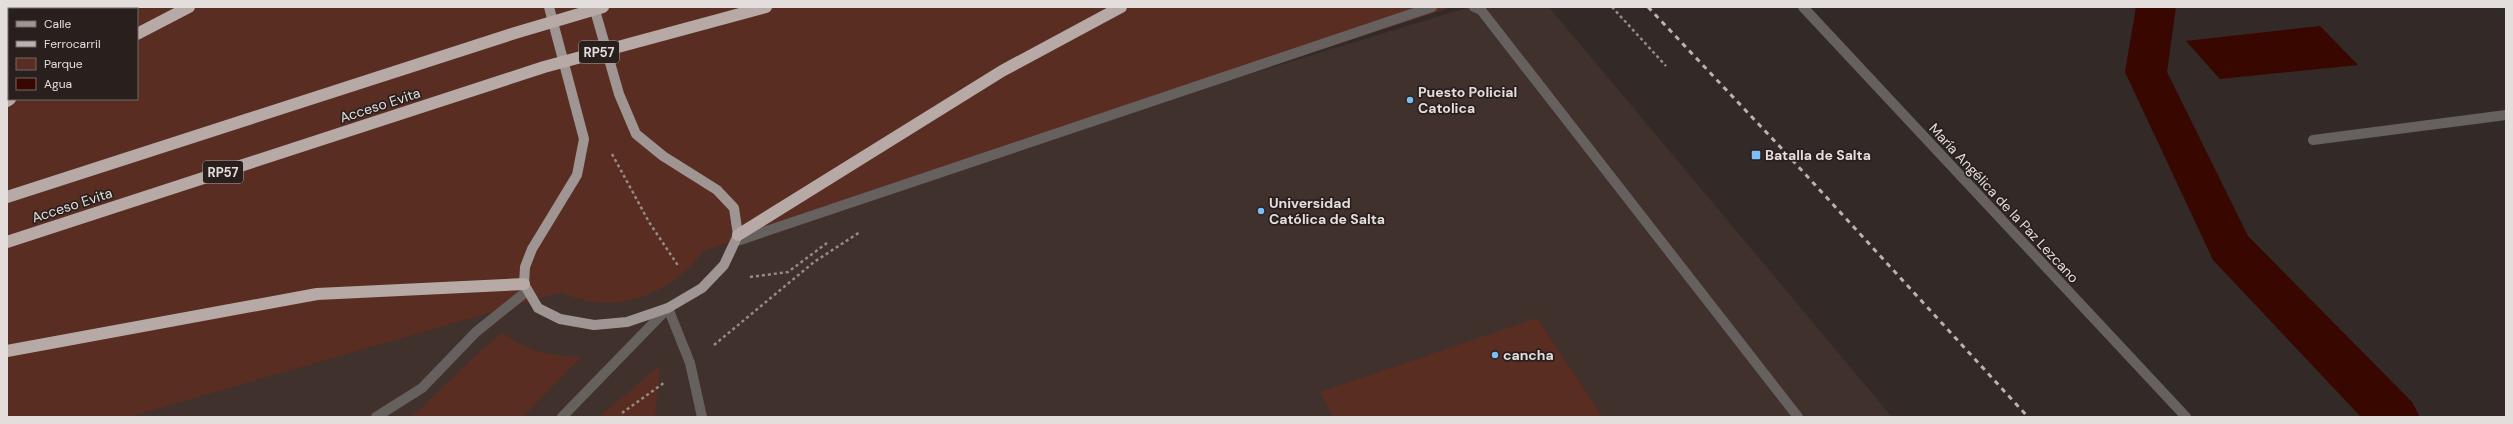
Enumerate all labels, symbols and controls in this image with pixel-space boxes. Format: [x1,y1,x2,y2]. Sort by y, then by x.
legend [8,8,138,100]
text: Calle [44,16,71,32]
text: Ferrocarril [44,36,101,52]
road number: RP57 [579,41,619,63]
text: Parque [44,56,83,72]
text: Agua [44,76,72,92]
place label: Puesto Policial Catolica [1418,83,1517,117]
street label: Acceso Evita [337,84,423,126]
marker: Puesto Policial Catolica [1405,95,1415,105]
street label: María Angélica de la Paz Lezcano [1925,119,2083,287]
place label: Batalla de Salta [1765,146,1871,164]
marker: Batalla de Salta [1750,149,1762,161]
road number: RP57 [203,161,243,183]
street label: Acceso Evita [29,184,115,226]
place label: Universidad Católica de Salta [1269,194,1385,228]
marker: Universidad Católica de Salta [1256,206,1266,216]
place label: cancha [1503,346,1554,364]
marker: cancha [1490,350,1500,360]

